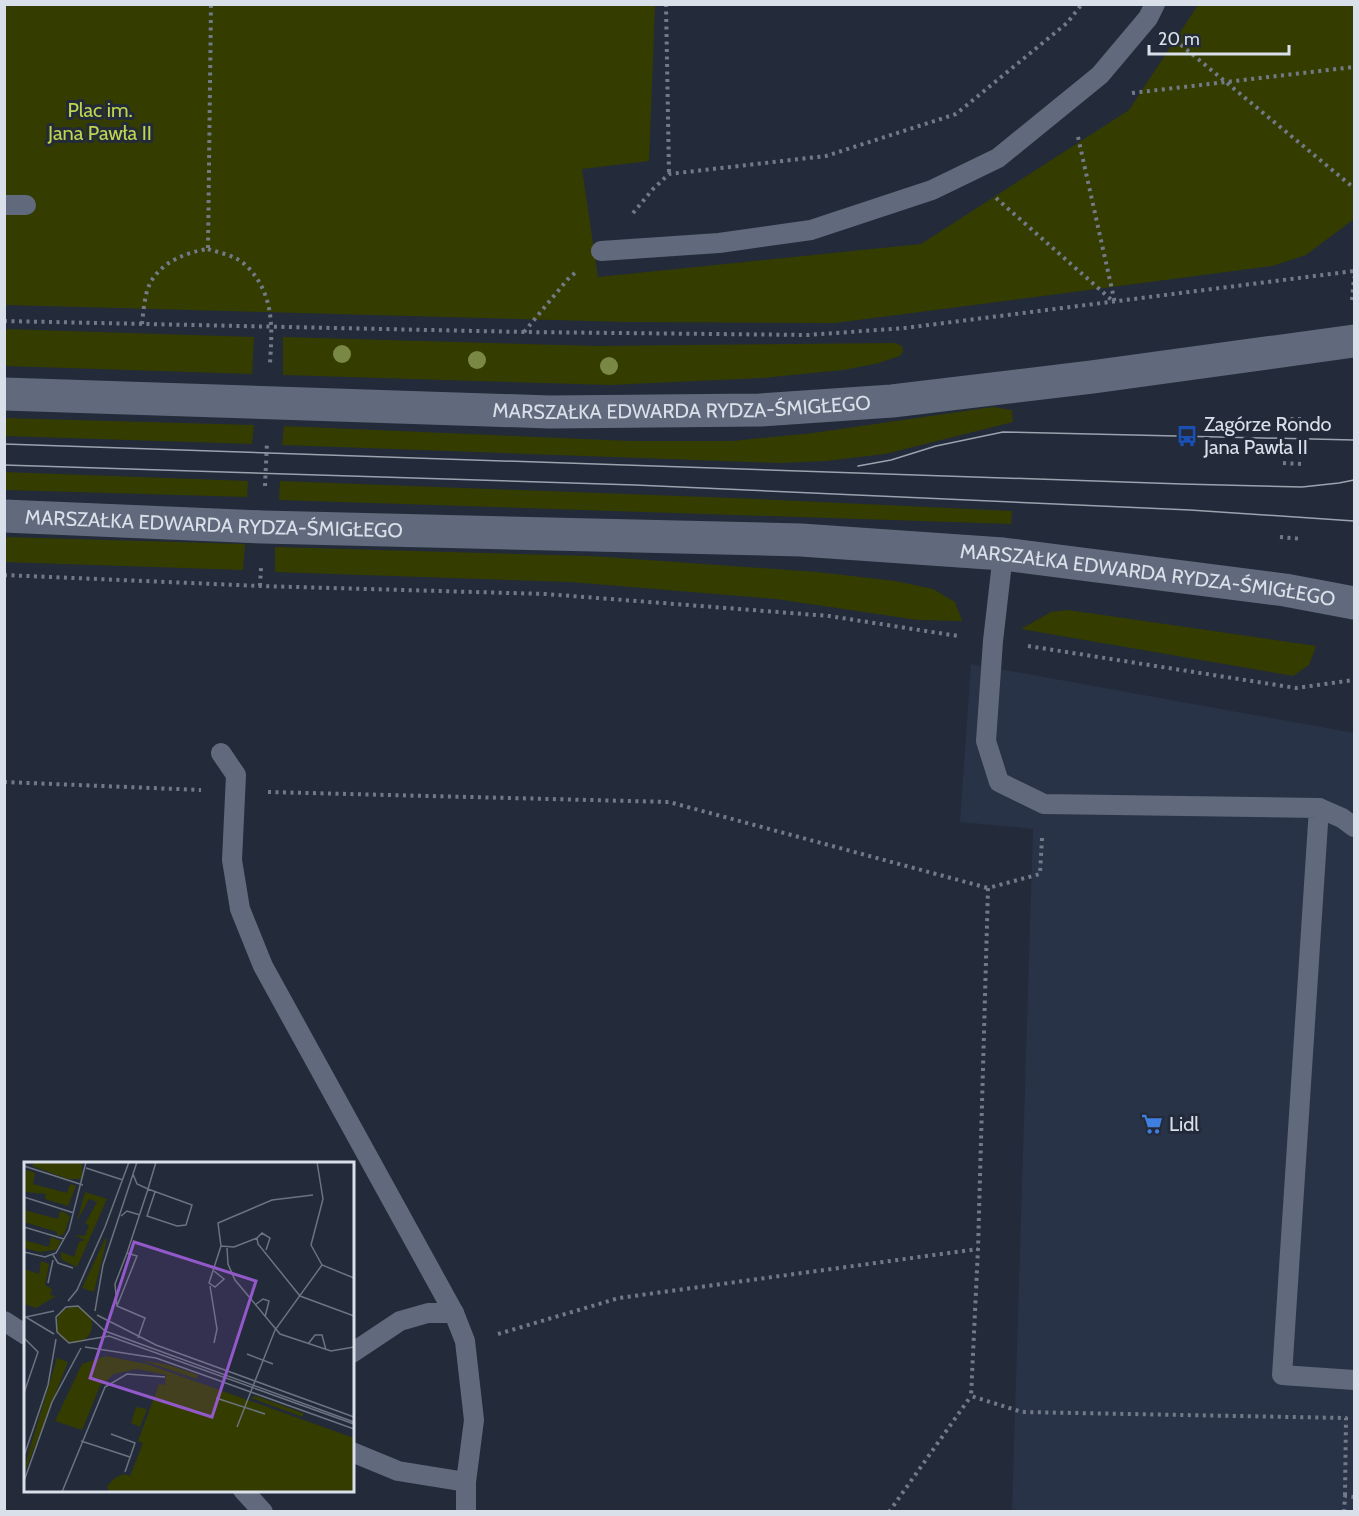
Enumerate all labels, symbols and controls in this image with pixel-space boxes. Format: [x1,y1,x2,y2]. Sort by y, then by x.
scale bar [1149,18,1288,56]
text: 20 m [1158,28,1200,50]
park label: Plac im. Jana Pawła II [47,98,152,145]
street label: MARSZAŁKA EDWARDA RYDZA-ŚMIGŁEGO [492,390,871,424]
place label: Zagórze Rondo Jana Pawła II [1203,412,1332,459]
bus stop icon: Zagórze Rondo Jana Pawła II [1175,424,1199,448]
street label: MARSZAŁKA EDWARDA RYDZA-ŚMIGŁEGO [24,505,403,542]
street label: MARSZAŁKA EDWARDA RYDZA-ŚMIGŁEGO [959,539,1337,611]
supermarket icon: Lidl [1140,1112,1164,1136]
place label: Lidl [1169,1112,1199,1136]
inset map [24,1162,354,1492]

